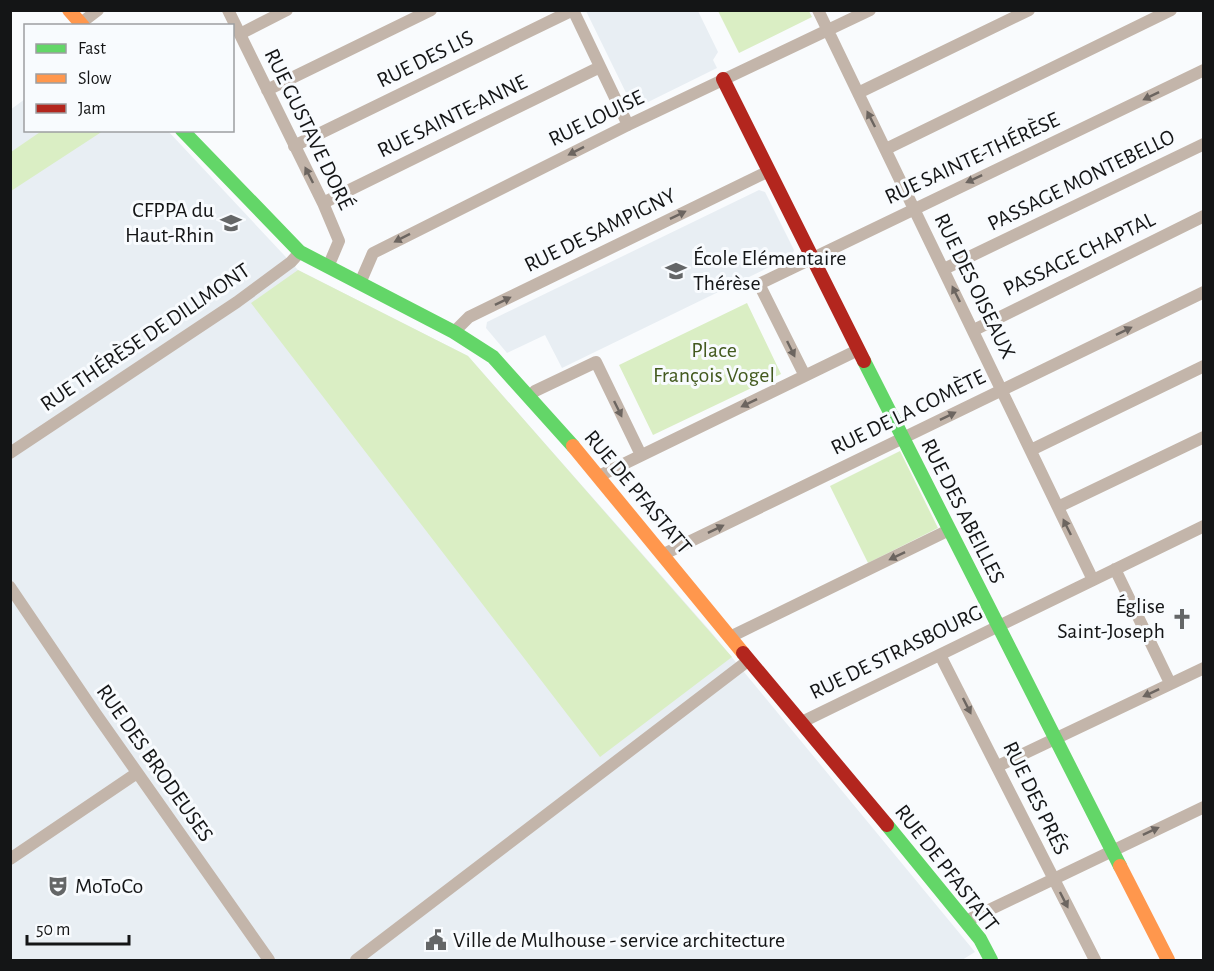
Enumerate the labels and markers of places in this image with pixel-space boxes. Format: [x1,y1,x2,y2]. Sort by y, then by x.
place label: CFPPA du Haut-Rhin [125,199,214,246]
school or university icon: CFPPA du Haut-Rhin [219,211,243,235]
place label: École Elémentaire Thérèse [693,246,847,294]
school or university icon: École Elémentaire Thérèse [664,259,688,283]
place label: Église Saint-Joseph [1057,594,1165,642]
church icon: Église Saint-Joseph [1170,607,1194,631]
theatre icon: MoToCo [46,874,70,898]
place label: MoToCo [75,875,143,897]
public building icon: Ville de Mulhouse - service architecture [424,928,448,952]
place label: Ville de Mulhouse - service architecture [453,929,785,951]

